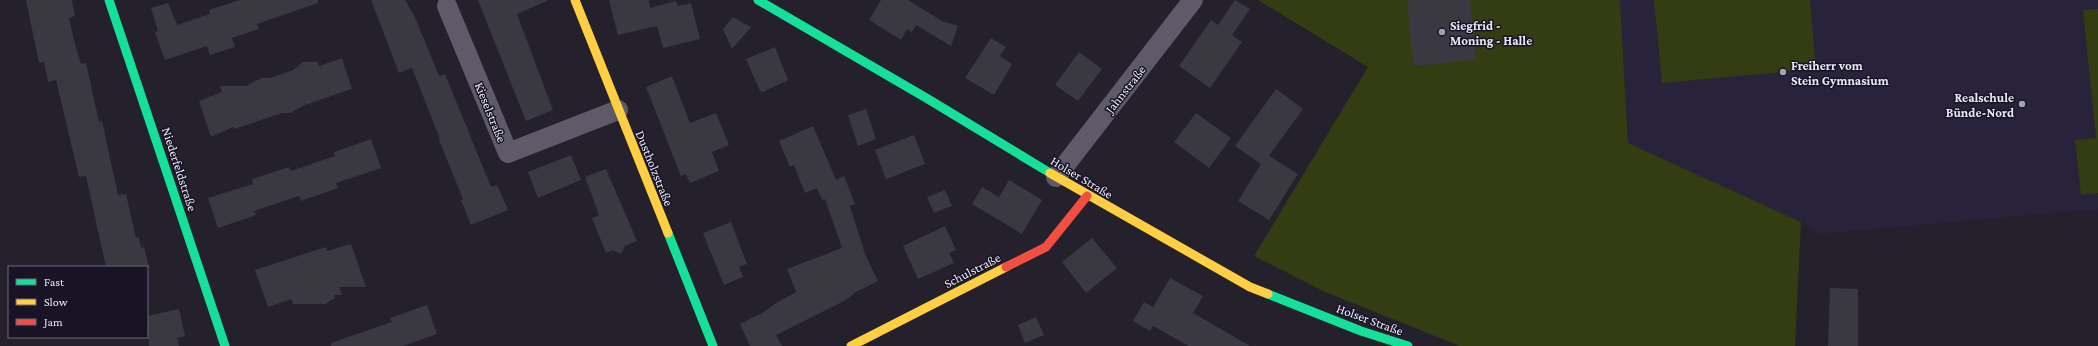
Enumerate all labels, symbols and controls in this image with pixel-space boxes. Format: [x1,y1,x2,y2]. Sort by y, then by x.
place label: Siegfrid - Moning - Halle [1450,18,1532,48]
marker: Siegfrid - Moning - Halle [1437,27,1447,37]
place label: Freiherr vom Stein Gymnasium [1791,58,1889,88]
street label: Jahnstraße [1101,62,1149,117]
marker: Freiherr vom Stein Gymnasium [1778,67,1788,77]
street label: Kieselstraße [472,80,509,145]
place label: Realschule Bünde-Nord [1946,90,2014,120]
marker: Realschule Bünde-Nord [2017,99,2027,109]
street label: Niederfeldstraße [159,125,200,213]
street label: Dustholzstraße [633,128,677,208]
street label: Holser Straße [1048,153,1116,202]
street label: Schulstraße [941,250,1003,291]
legend [8,266,148,338]
text: Fast [44,275,65,289]
text: Slow [44,295,68,309]
street label: Holser Straße [1334,300,1406,339]
text: Jam [43,315,63,329]

